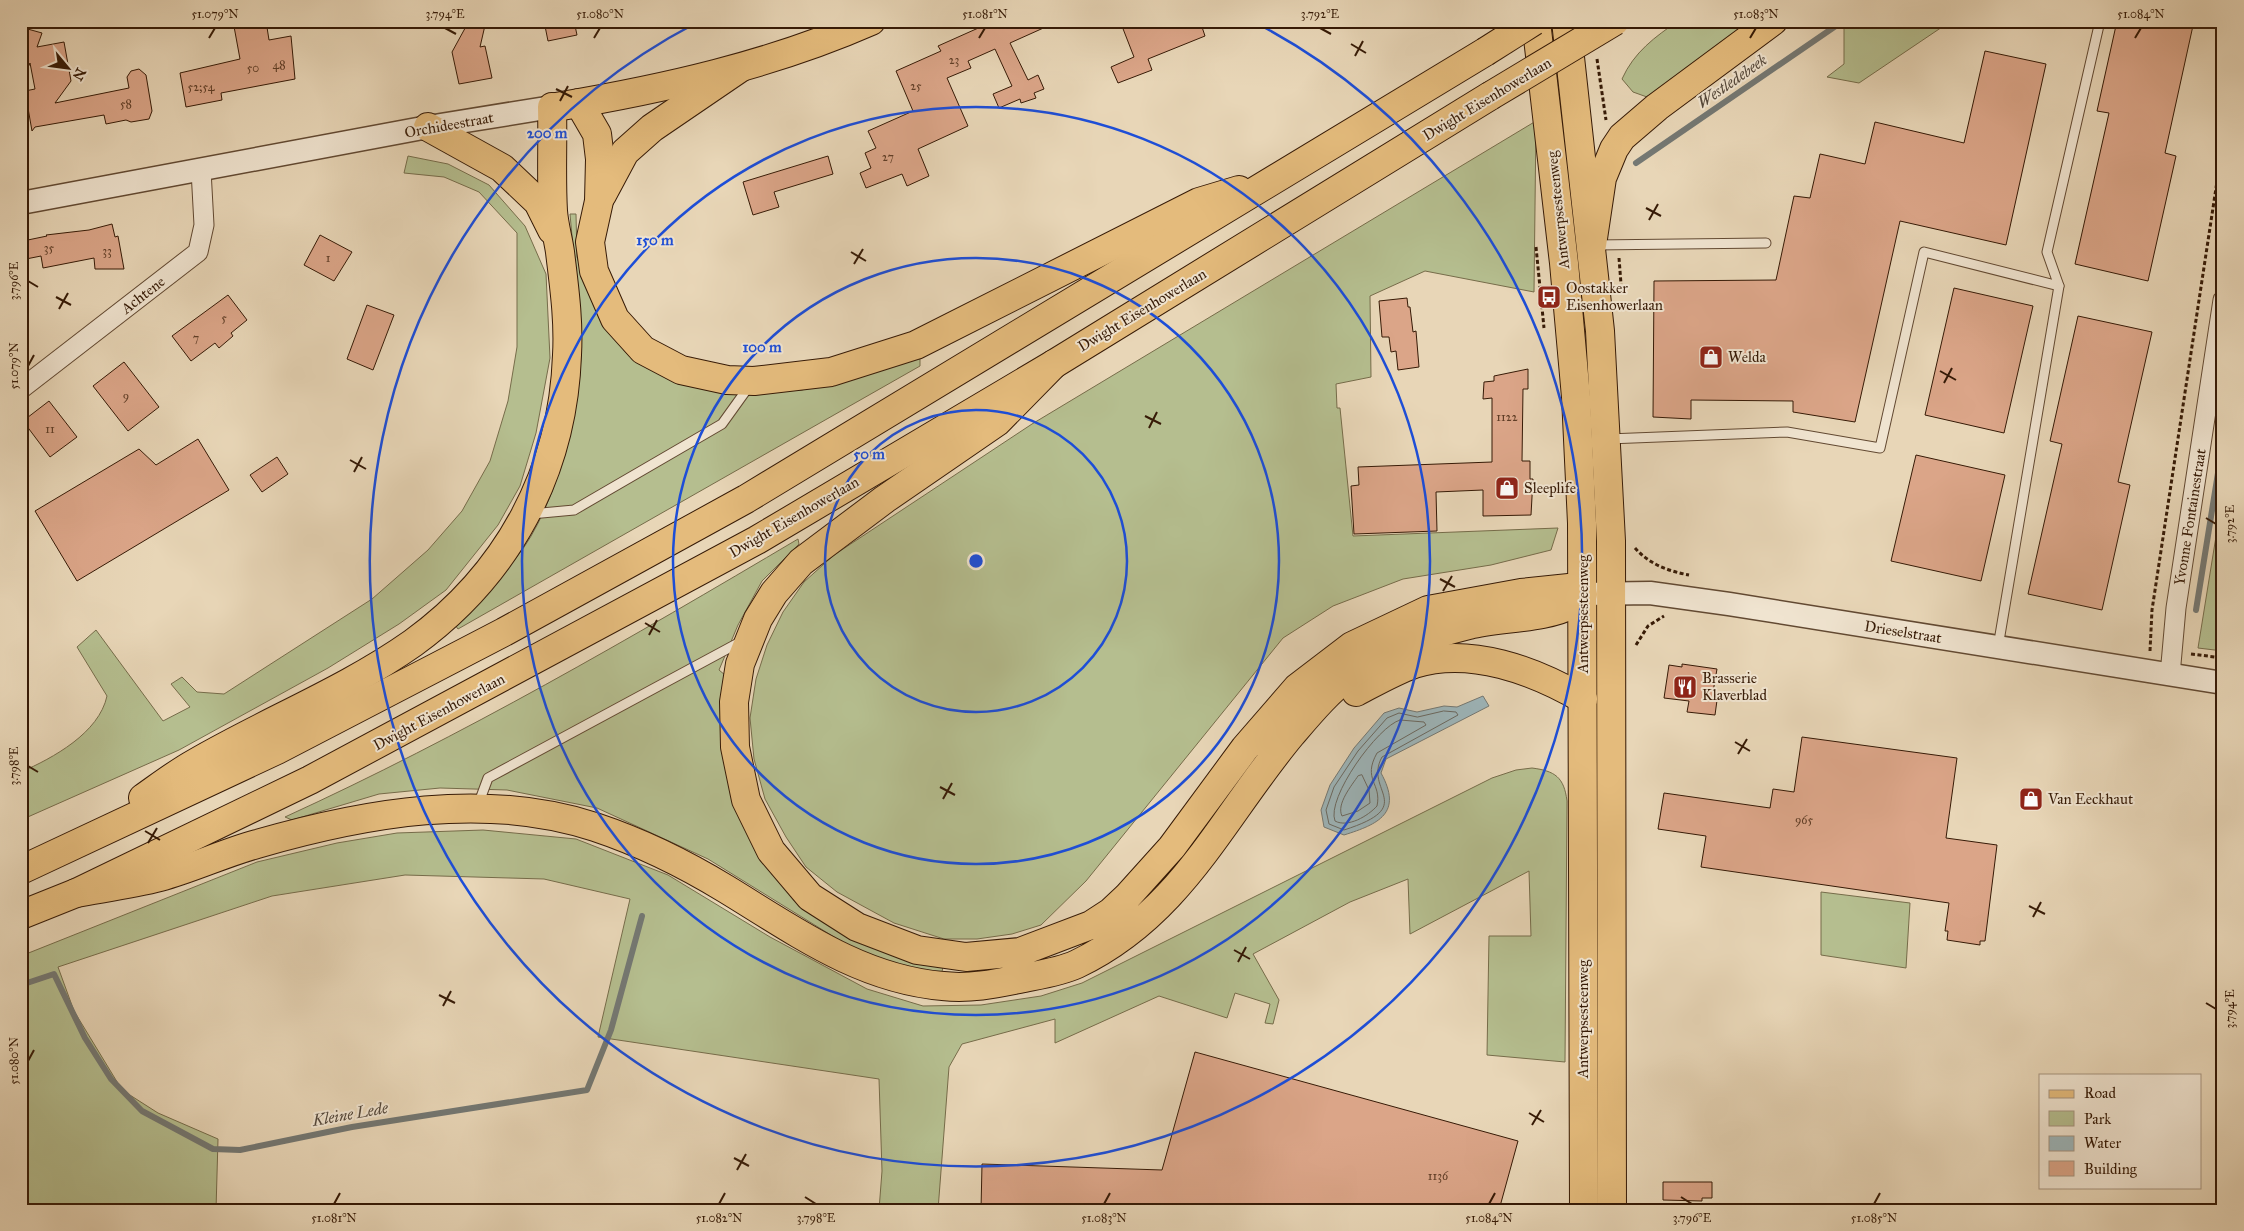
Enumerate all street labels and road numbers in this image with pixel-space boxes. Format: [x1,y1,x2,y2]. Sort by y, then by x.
street label: Dwight Eisenhowerlaan [1420,54,1554,144]
street label: Orchideestraat [403,108,496,142]
street label: Antwerpsesteenweg [1543,149,1573,271]
street label: Dwight Eisenhowerlaan [1075,265,1209,355]
street label: Achtene [117,272,168,318]
street label: Yvonne Fontainestraat [2170,447,2210,587]
street label: Dwight Eisenhowerlaan [726,473,862,561]
street label: Antwerpsesteenweg [1574,554,1592,674]
street label: Drieselstraat [1863,617,1944,647]
street label: Dwight Eisenhowerlaan [370,670,508,754]
street label: Antwerpsesteenweg [1574,959,1592,1079]

